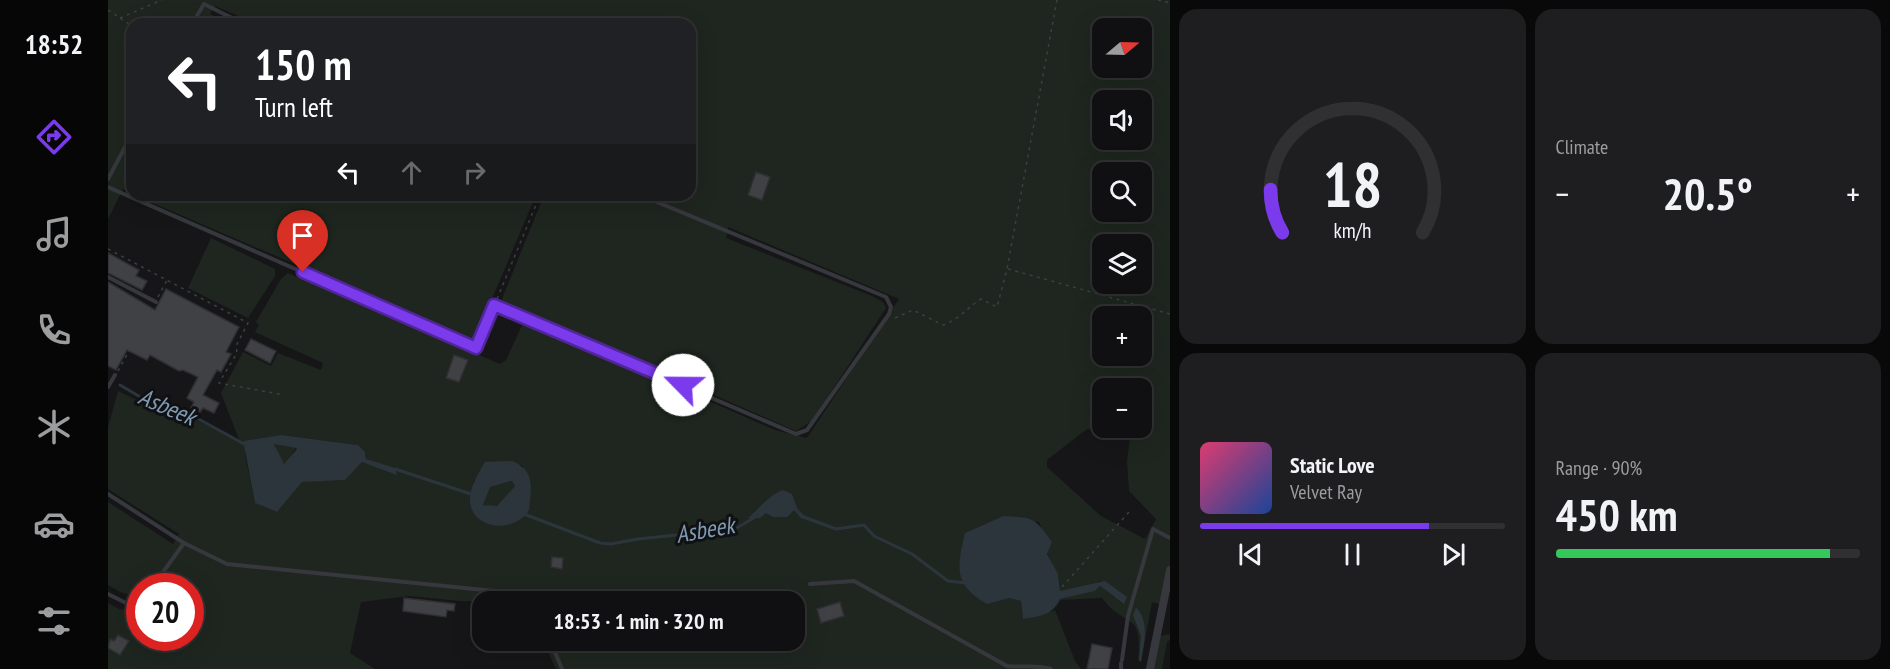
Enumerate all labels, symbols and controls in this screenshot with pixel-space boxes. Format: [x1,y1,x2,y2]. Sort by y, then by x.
north arrow [1092,18,1152,78]
map controls [1092,18,1152,438]
text: 18:52 [25,27,83,61]
text: 150 m [255,37,352,92]
icon: left [156,42,234,120]
text: Turn left [255,90,333,124]
button: sound [1092,90,1152,150]
icon: directions [33,116,75,158]
text: Climate [1556,134,1608,160]
text: 18 [1322,143,1382,224]
icon: left [332,156,365,189]
icon: ahead [395,156,428,189]
icon: right [458,156,491,189]
button: search [1092,162,1152,222]
text: 20.5° [1663,164,1753,222]
text: − [1556,172,1569,215]
text: + [1846,172,1860,215]
pin [277,210,328,272]
icon: music [33,213,75,255]
text: km/h [1333,217,1371,245]
icon: arrive [286,219,319,252]
button: layers [1092,234,1152,294]
button: + [1092,306,1152,366]
icon: phone [33,309,75,351]
position arrow [651,353,715,417]
button: − [1092,378,1152,438]
water label: Asbeek [134,381,203,433]
icon: climate [33,406,75,448]
text: Static Love [1290,451,1375,479]
text: Range · 90% [1556,455,1642,481]
text: Velvet Ray [1290,479,1362,505]
text: 450 km [1556,485,1678,543]
icon: car [33,503,75,545]
water label: Asbeek [673,509,739,550]
icon: previous [1234,538,1267,571]
icon: pause [1336,538,1369,571]
icon: next [1437,538,1470,571]
speed limit sign: 20 [126,573,204,651]
icon: filters [33,600,75,642]
text: 18:53 · 1 min · 320 m [553,607,724,635]

